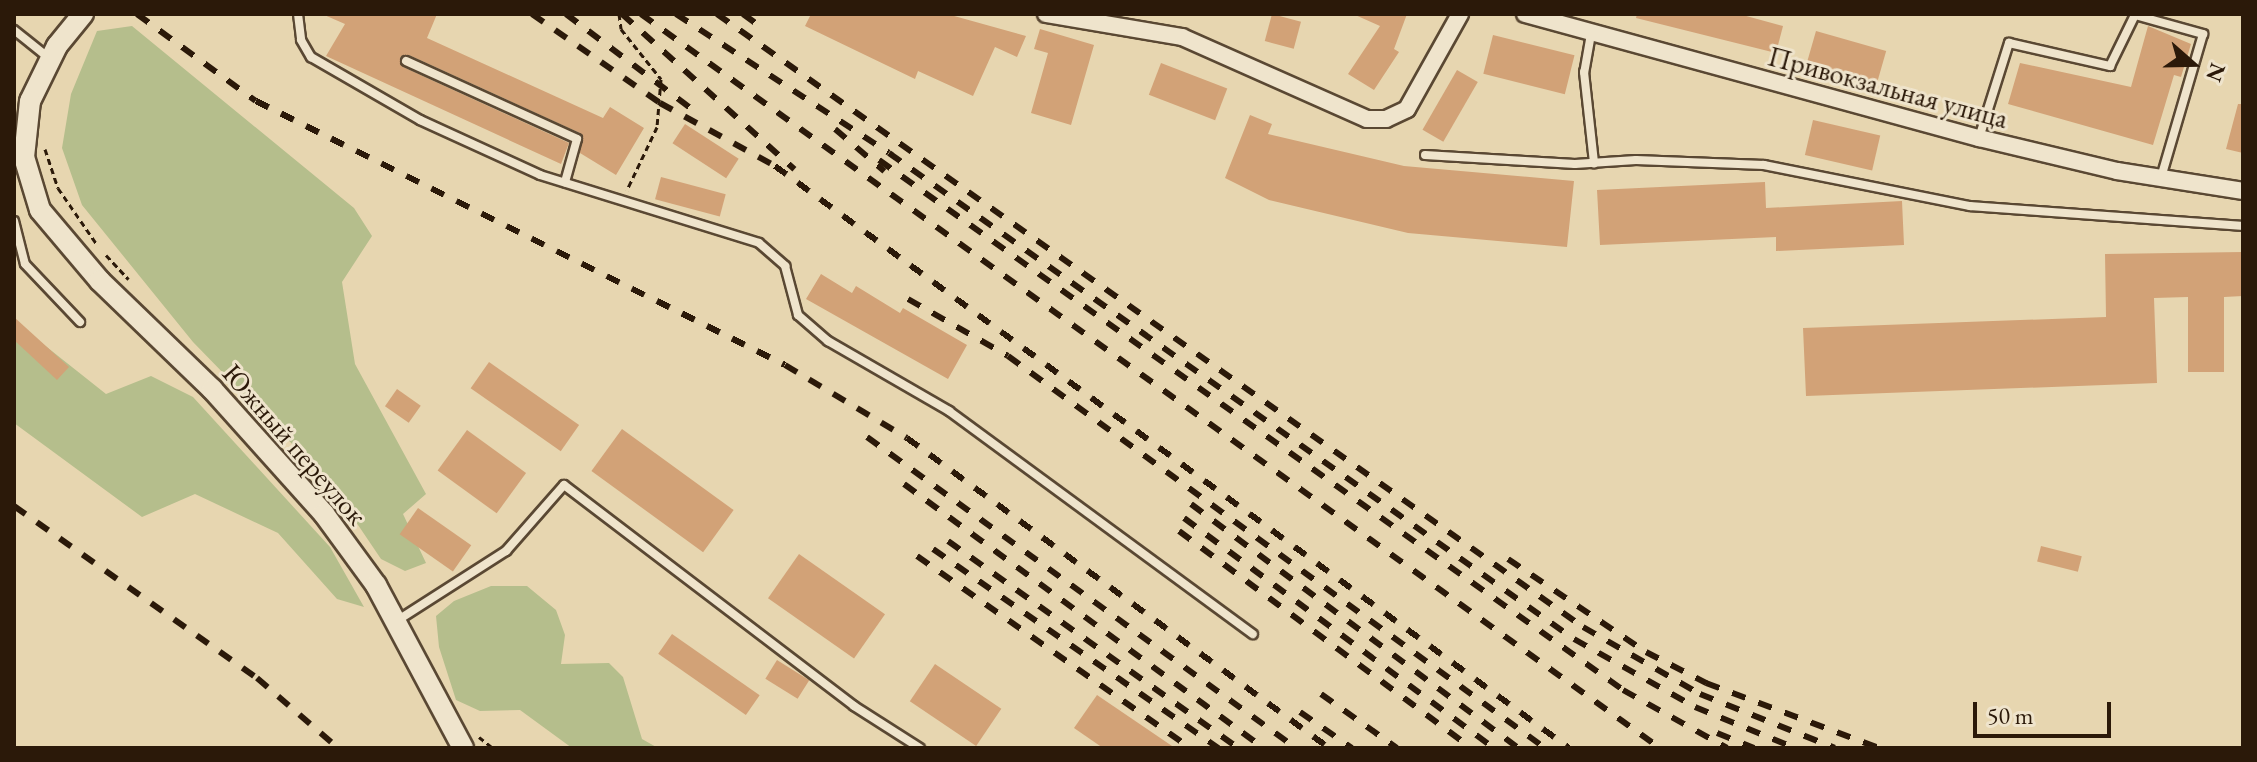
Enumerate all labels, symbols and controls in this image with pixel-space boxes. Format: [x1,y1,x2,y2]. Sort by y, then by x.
north arrow [2153,24,2233,104]
street label: Привокзальная улица [1764,39,2012,135]
text: N [2199,59,2233,86]
street label: Южный переулок [216,356,374,532]
scale bar [1977,686,2115,736]
text: 50 m [1987,700,2034,731]

